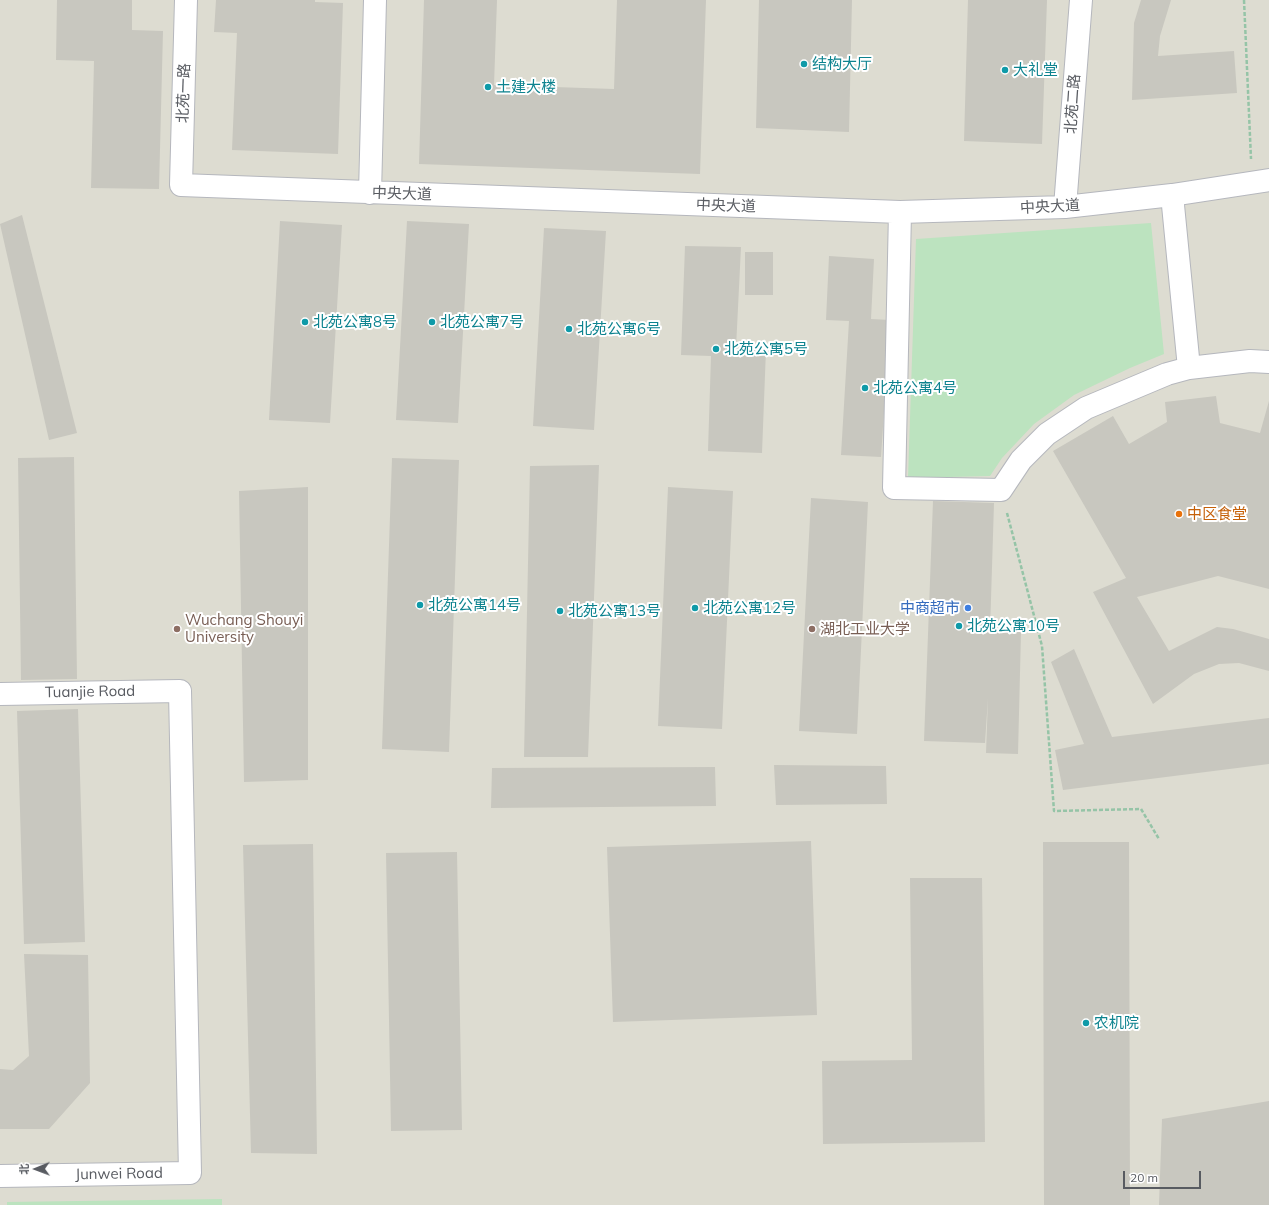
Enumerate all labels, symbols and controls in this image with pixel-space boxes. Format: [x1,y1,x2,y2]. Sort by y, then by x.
place label: 结构大厅 [812,55,872,73]
marker: 结构大厅 [799,59,809,69]
place label: 大礼堂 [1013,61,1058,79]
street label: 北苑一路 [174,63,194,123]
marker: 大礼堂 [1000,65,1010,75]
street label: 北苑二路 [1062,73,1084,135]
place label: 土建大楼 [496,78,556,96]
marker: 土建大楼 [483,82,493,92]
street label: 中央大道 [372,184,432,204]
street label: 中央大道 [696,196,756,216]
street label: 中央大道 [1020,196,1080,218]
place label: 北苑公寓8号 [313,313,397,331]
place label: 北苑公寓7号 [440,313,524,331]
marker: 北苑公寓8号 [300,317,310,327]
marker: 北苑公寓7号 [427,317,437,327]
place label: 北苑公寓6号 [577,320,661,338]
marker: 北苑公寓6号 [564,324,574,334]
place label: 北苑公寓5号 [724,340,808,358]
marker: 北苑公寓5号 [711,344,721,354]
place label: 北苑公寓4号 [873,379,957,397]
marker: 北苑公寓4号 [860,383,870,393]
place label: 中区食堂 [1187,505,1247,523]
marker: 中区食堂 [1174,509,1184,519]
place label: 北苑公寓14号 [428,596,521,614]
place label: 北苑公寓12号 [703,599,796,617]
place label: 中商超市 [900,599,960,617]
marker: 北苑公寓14号 [415,600,425,610]
place label: 北苑公寓13号 [568,602,661,620]
marker: 北苑公寓12号 [690,603,700,613]
marker: 中商超市 [963,603,973,613]
marker: 北苑公寓13号 [555,606,565,616]
place label: Wuchang Shouyi University [185,611,303,646]
place label: 北苑公寓10号 [967,617,1060,635]
place label: 湖北工业大学 [820,620,910,638]
marker: 北苑公寓10号 [954,621,964,631]
marker: Wuchang Shouyi University [172,624,182,634]
marker: 湖北工业大学 [807,624,817,634]
street label: Tuanjie Road [45,682,135,702]
place label: 农机院 [1094,1014,1139,1032]
marker: 农机院 [1081,1018,1091,1028]
north arrow [16,1149,56,1189]
scale bar [1125,1163,1203,1189]
text: 北 [17,1164,31,1175]
street label: Junwei Road [75,1164,163,1184]
text: 20 m [1130,1170,1158,1185]

